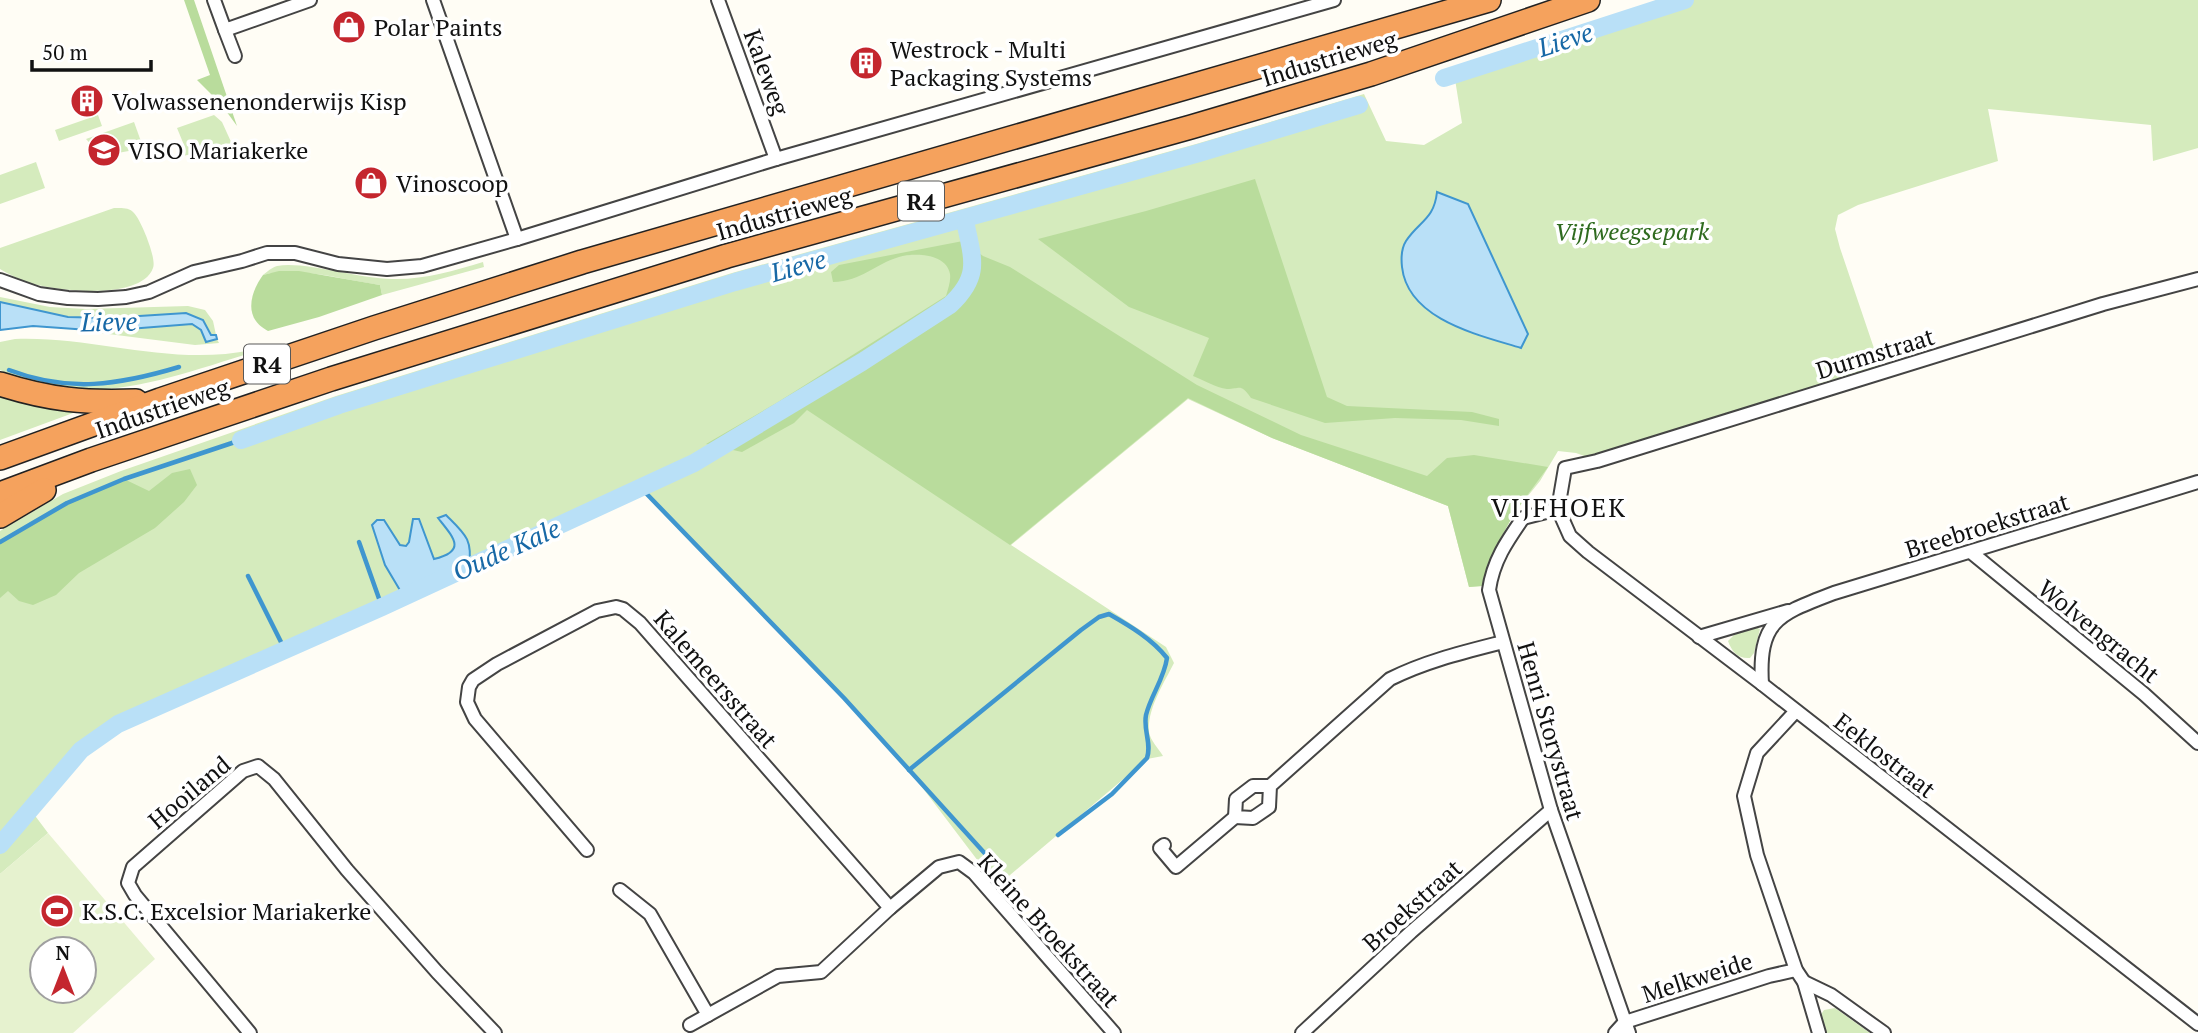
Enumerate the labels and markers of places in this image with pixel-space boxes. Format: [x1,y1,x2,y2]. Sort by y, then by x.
shop icon: Polar Paints [330,8,368,46]
place label: Polar Paints [374,11,502,43]
place label: Westrock - Multi Packaging Systems [890,33,1092,93]
building icon: Westrock - Multi Packaging Systems [847,44,885,82]
building icon: Volwassenenonderwijs Kisp [68,82,106,120]
place label: Volwassenenonderwijs Kisp [112,85,407,117]
school or university icon: VISO Mariakerke [85,131,123,169]
place label: VISO Mariakerke [128,134,308,166]
shop icon: Vinoscoop [352,164,390,202]
place label: Vinoscoop [396,167,508,199]
sports icon: K.S.C. Excelsior Mariakerke [38,892,76,930]
place label: K.S.C. Excelsior Mariakerke [82,895,371,927]

